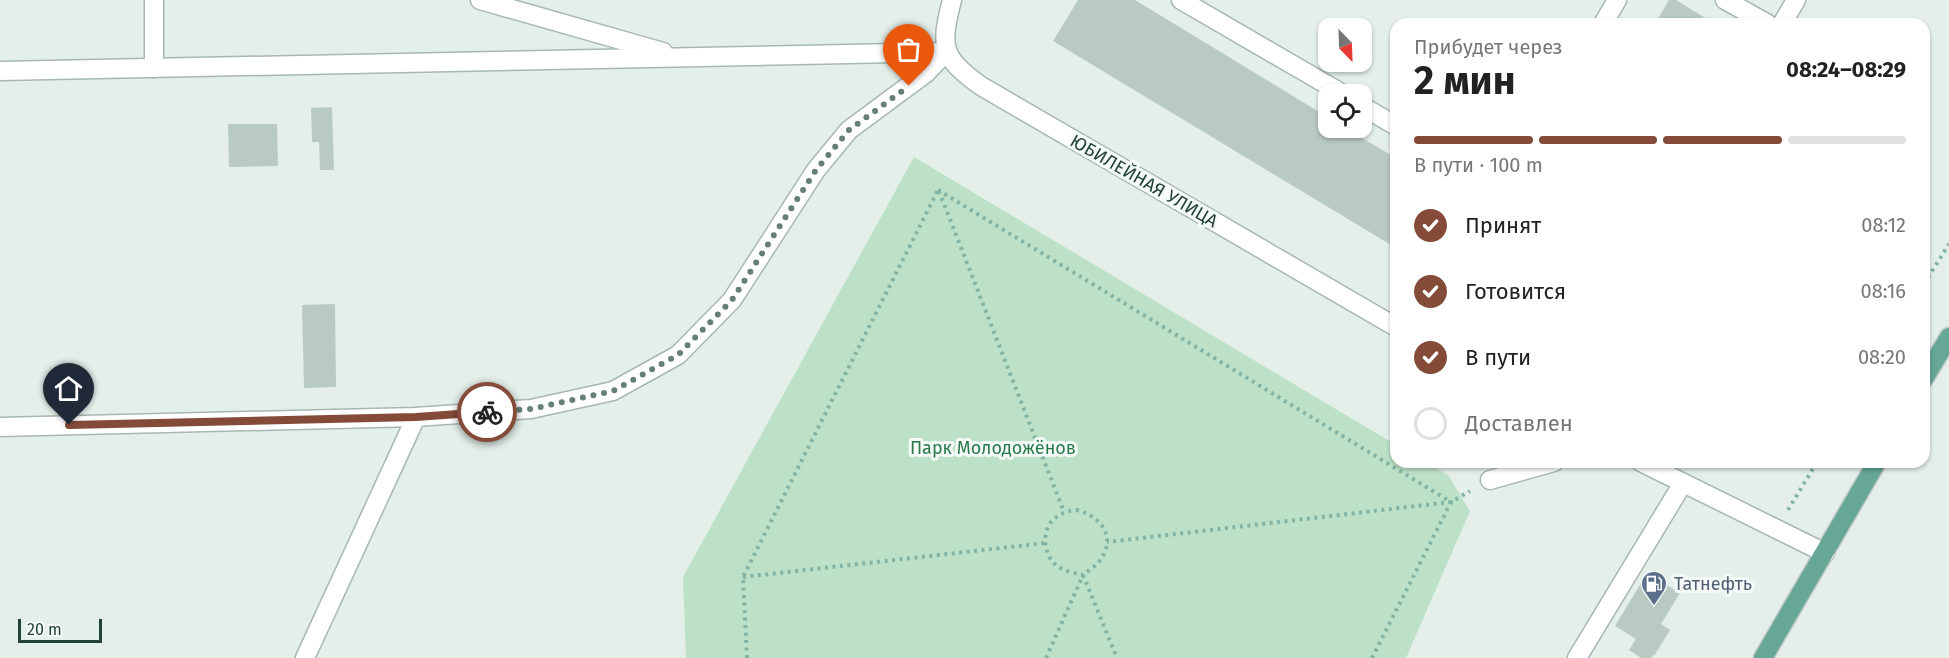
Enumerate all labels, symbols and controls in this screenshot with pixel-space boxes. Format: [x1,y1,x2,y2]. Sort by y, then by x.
north arrow [1318,18,1372,72]
map controls [1318,18,1372,138]
pin [883,24,934,86]
icon: bag [892,33,925,66]
text: Прибудет через [1414,35,1563,59]
text: 08:24–08:29 [1786,56,1906,83]
text: 2 мин [1414,58,1516,104]
button: locate [1318,84,1372,138]
street label: ЮБИЛЕЙНАЯ УЛИЦА [1066,130,1222,233]
text: В пути · 100 m [1414,153,1543,177]
icon: check [1414,209,1447,242]
text: Принят [1465,212,1541,239]
text: 08:12 [1861,213,1906,237]
icon: check [1414,275,1447,308]
text: Готовится [1465,278,1566,305]
text: 08:16 [1861,279,1906,303]
icon: check [1414,341,1447,374]
text: В пути [1465,344,1531,371]
text: 08:20 [1858,345,1906,369]
pin [43,363,94,425]
icon: home [52,372,85,405]
courier [457,382,517,442]
icon: bike [471,396,504,429]
text: Доставлен [1465,410,1573,437]
park label: Парк Молодожёнов [910,437,1076,459]
fuel station icon: Татнефть [1639,569,1669,607]
place label: Татнефть [1674,573,1752,595]
scale bar [18,616,102,644]
text: 20 m [27,620,62,639]

